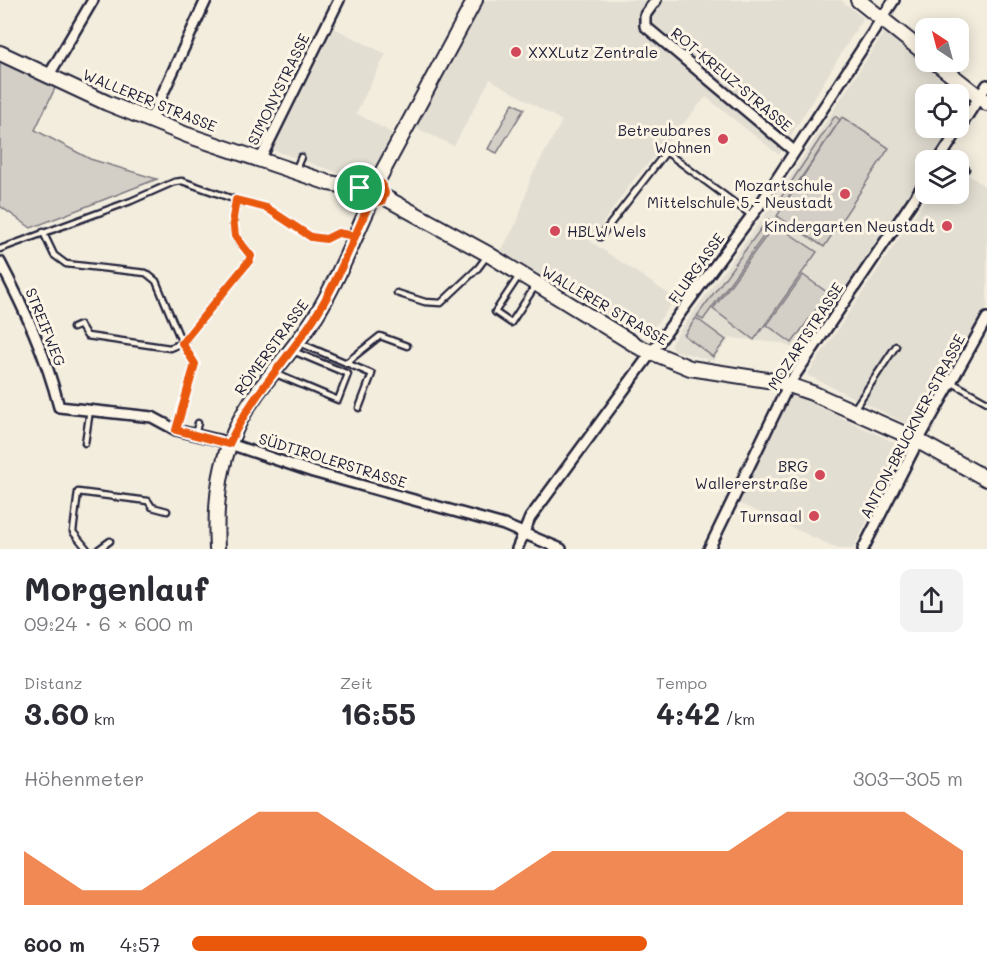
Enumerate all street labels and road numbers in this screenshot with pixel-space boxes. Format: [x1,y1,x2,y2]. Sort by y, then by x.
street label: ROT-KREUZ-STRASSE [667,22,797,136]
street label: SIMONYSTRASSE [242,29,314,148]
street label: WALLERER STRASSE [80,64,220,136]
street label: FLURGASSE [664,228,729,307]
street label: WALLERER STRASSE [538,261,672,350]
street label: MOZARTSTRASSE [763,278,848,394]
street label: STREIFWEG [21,285,71,369]
street label: RÖMERSTRASSE [229,295,313,399]
street label: ANTON-BRUCKNER-STRASSE [855,330,969,522]
street label: SÜDTIROLERSTRASSE [257,428,410,492]

